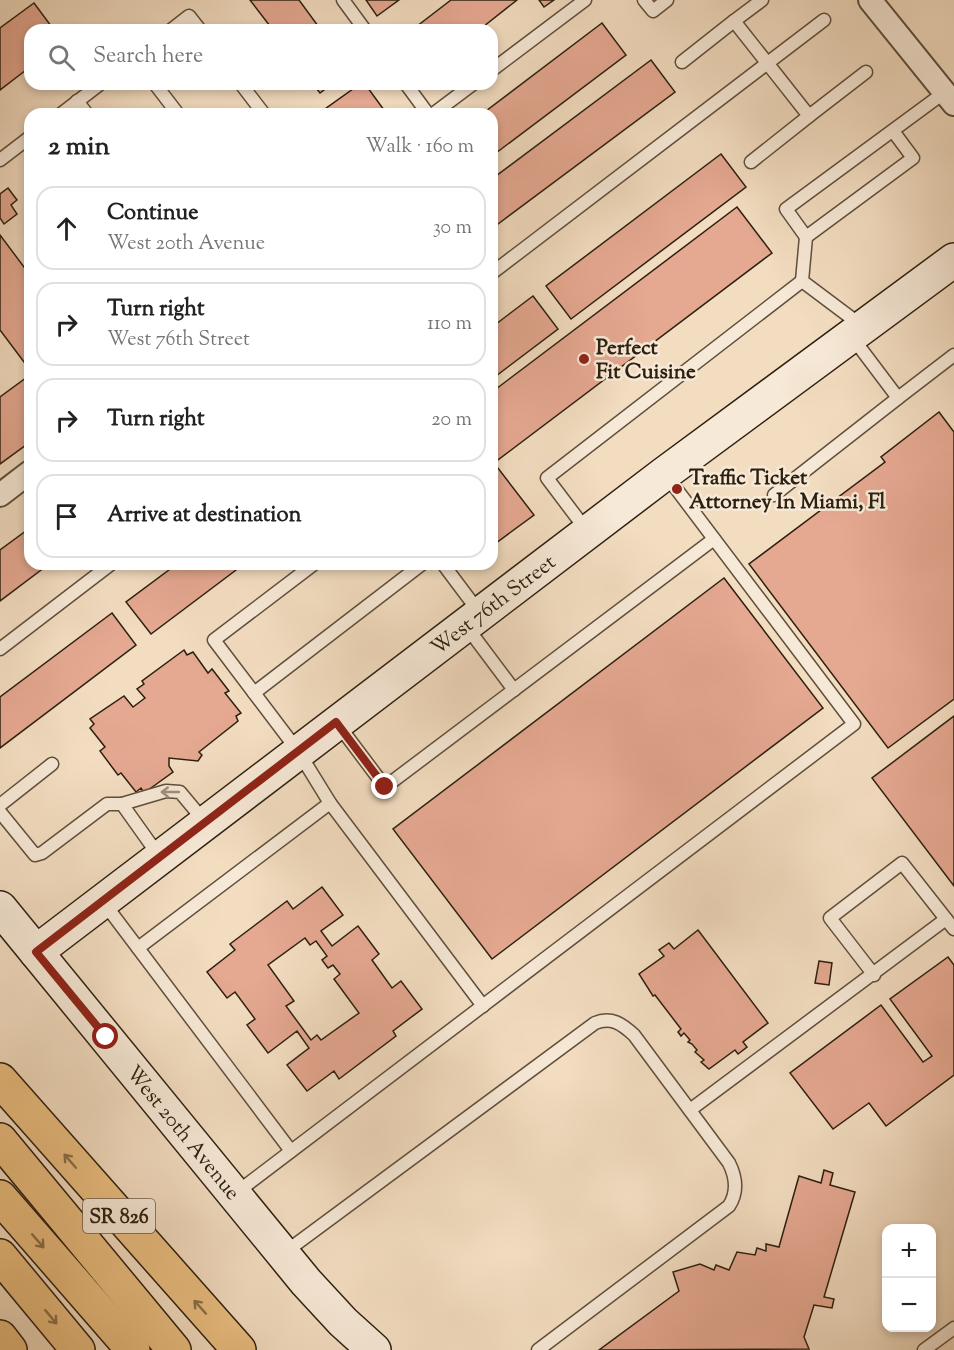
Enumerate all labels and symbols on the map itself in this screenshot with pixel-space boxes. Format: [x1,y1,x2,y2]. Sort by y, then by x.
place label: Perfect Fit Cuisine [596,334,696,388]
marker: Perfect Fit Cuisine [577,352,591,366]
place label: Traffic Ticket Attorney In Miami, Fl [689,464,886,518]
marker: Traffic Ticket Attorney In Miami, Fl [670,482,684,496]
street label: West 76th Street [425,549,563,663]
route end [371,773,397,799]
one-way arrow [160,787,180,798]
route start [92,1023,118,1049]
street label: West 20th Avenue [118,1060,246,1207]
one-way arrow [64,1153,77,1169]
road number: SR 826 [83,1199,155,1233]
one-way arrow [31,1233,45,1248]
one-way arrow [193,1299,207,1314]
one-way arrow [44,1309,57,1325]

